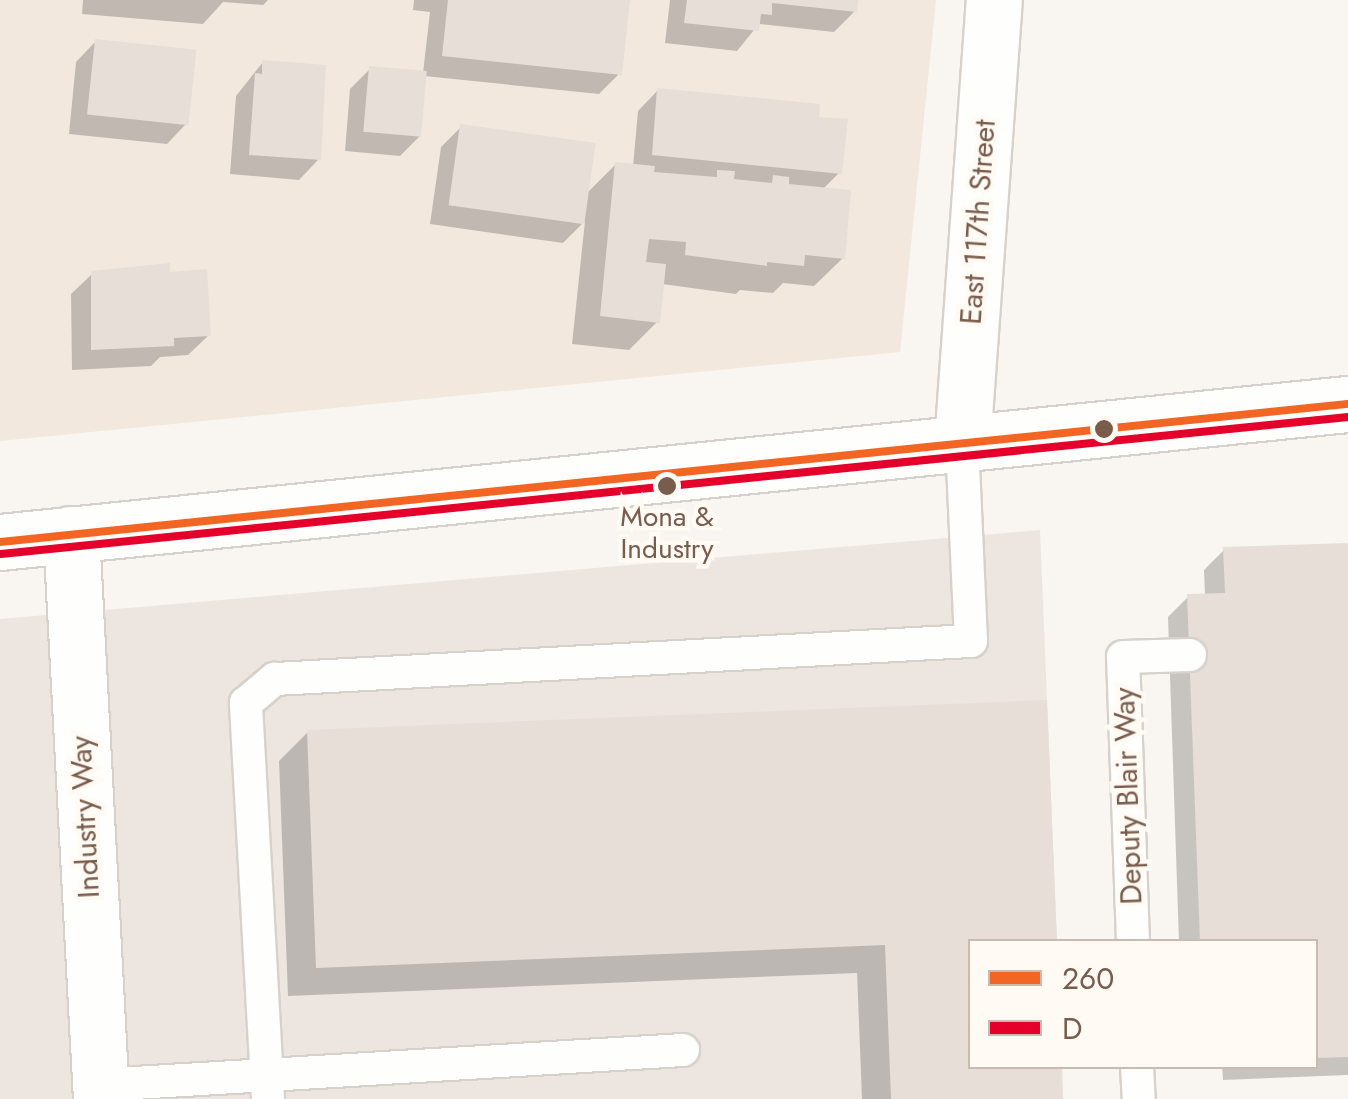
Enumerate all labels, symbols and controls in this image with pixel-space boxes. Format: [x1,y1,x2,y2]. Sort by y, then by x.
street label: East 117th Street [953,118,1003,326]
unlabelled marker [1094,419,1114,439]
marker: Mona & Industry [657,476,677,496]
place label: Mona & Industry [620,500,714,566]
street label: Deputy Blair Way [1106,687,1150,905]
street label: Industry Way [63,735,107,899]
legend [968,939,1318,1069]
text: 260 [1062,957,1114,1000]
text: D [1062,1007,1082,1050]

